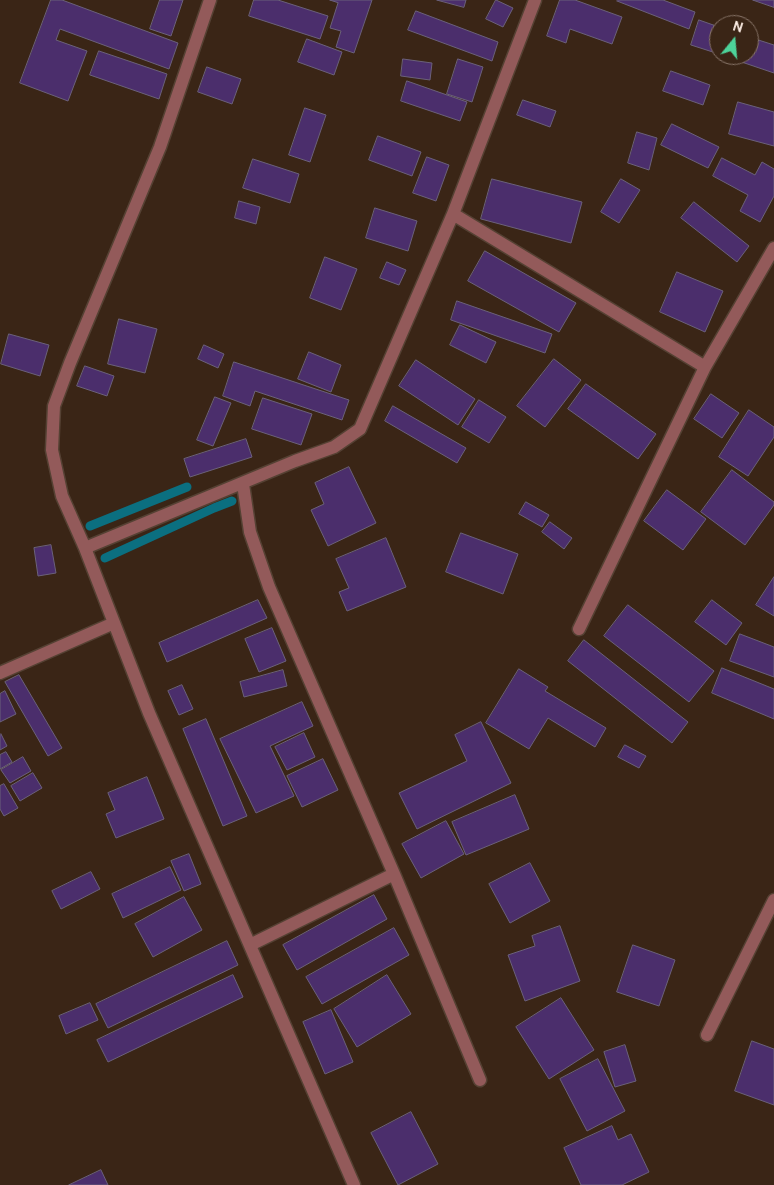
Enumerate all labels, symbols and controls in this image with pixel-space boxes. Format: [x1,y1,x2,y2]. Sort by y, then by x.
north arrow [709,15,759,65]
text: N [731,17,745,37]

